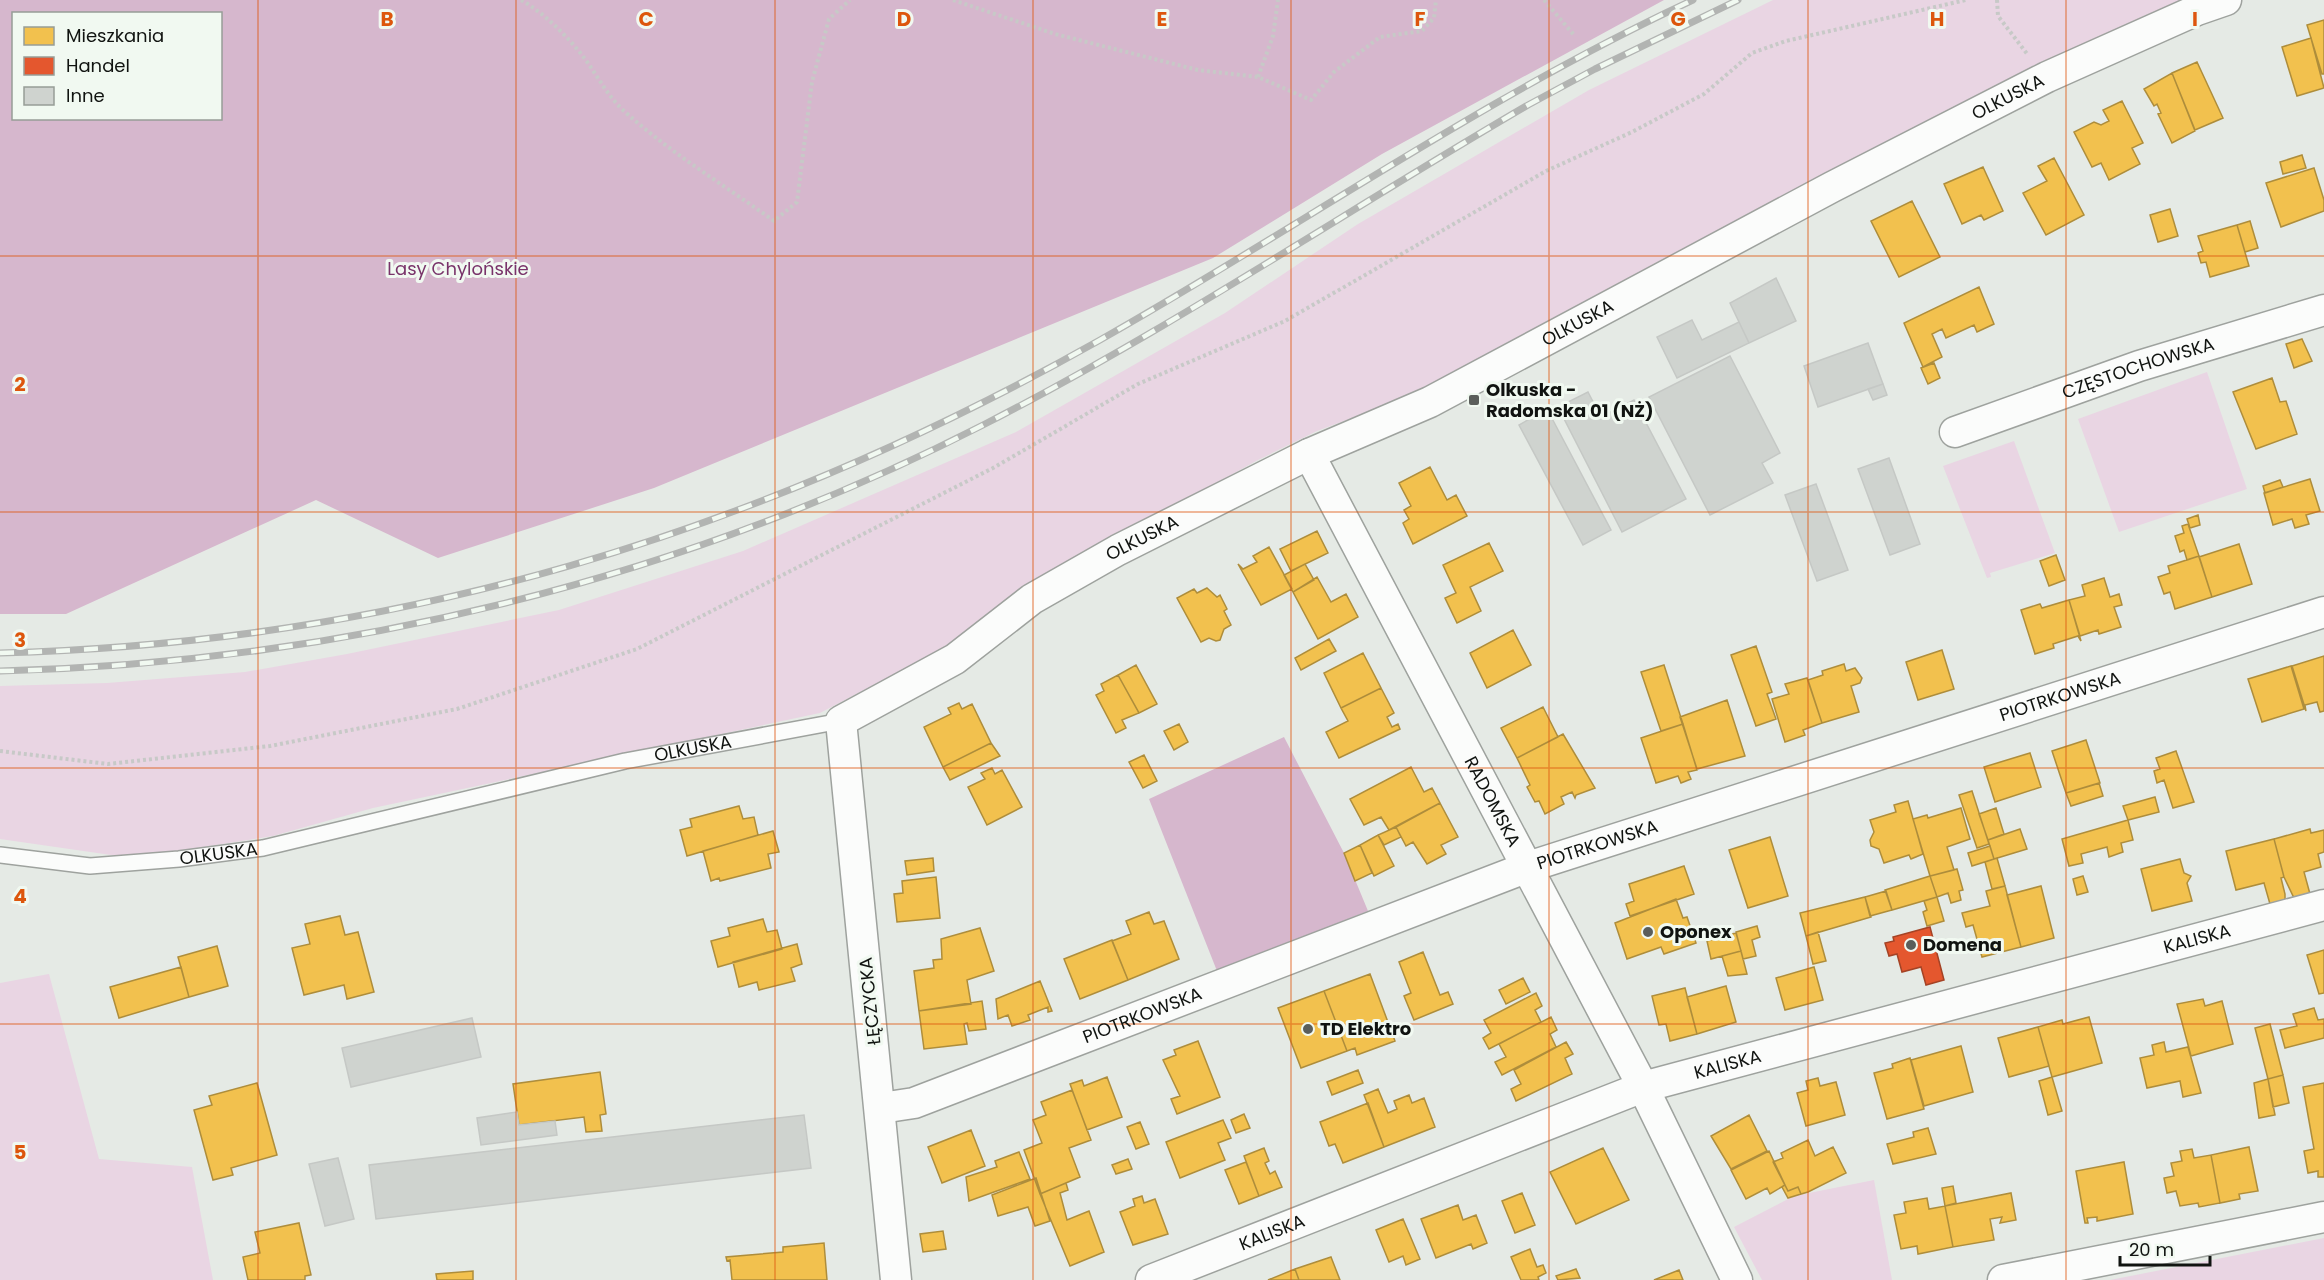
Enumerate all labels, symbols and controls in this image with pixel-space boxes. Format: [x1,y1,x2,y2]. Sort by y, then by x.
text: B [380,5,394,33]
text: C [638,5,654,33]
text: D [897,5,911,33]
text: E [1157,5,1167,33]
text: F [1415,5,1426,33]
text: G [1670,5,1686,33]
text: H [1930,5,1944,33]
text: I [2192,5,2198,33]
legend [12,12,222,120]
text: Mieszkania [66,23,164,48]
text: Handel [66,53,130,78]
street label: OLKUSKA [1967,68,2048,126]
text: Inne [66,83,105,108]
park label: Lasy Chylońskie [387,256,529,281]
street label: OLKUSKA [1537,293,1618,352]
street label: CZĘSTOCHOWSKA [2058,331,2217,405]
text: 2 [14,370,26,398]
place label: Olkuska - Radomska 01 (NŻ) [1486,377,1654,423]
marker: Olkuska - Radomska 01 (NŻ) [1467,393,1481,407]
street label: OLKUSKA [1101,509,1182,566]
text: 3 [14,626,26,654]
street label: PIOTRKOWSKA [1996,665,2124,727]
street label: OLKUSKA [652,729,734,767]
street label: RADOMSKA [1459,752,1527,851]
street label: PIOTRKOWSKA [1533,813,1661,875]
street label: OLKUSKA [178,836,259,871]
text: 4 [13,882,27,910]
street label: KALISKA [2161,918,2233,959]
place label: Oponex [1660,919,1732,944]
marker: Oponex [1641,925,1655,939]
place label: Domena [1923,932,2002,957]
marker: Domena [1904,938,1918,952]
street label: ŁĘCZYCKA [852,956,887,1046]
street label: PIOTRKOWSKA [1079,981,1205,1049]
place label: TD Elektro [1320,1016,1411,1041]
marker: TD Elektro [1301,1022,1315,1036]
street label: KALISKA [1691,1043,1764,1085]
text: 5 [14,1138,27,1166]
street label: KALISKA [1235,1208,1308,1256]
scale bar [2120,1229,2210,1267]
text: 20 m [2129,1237,2174,1262]

